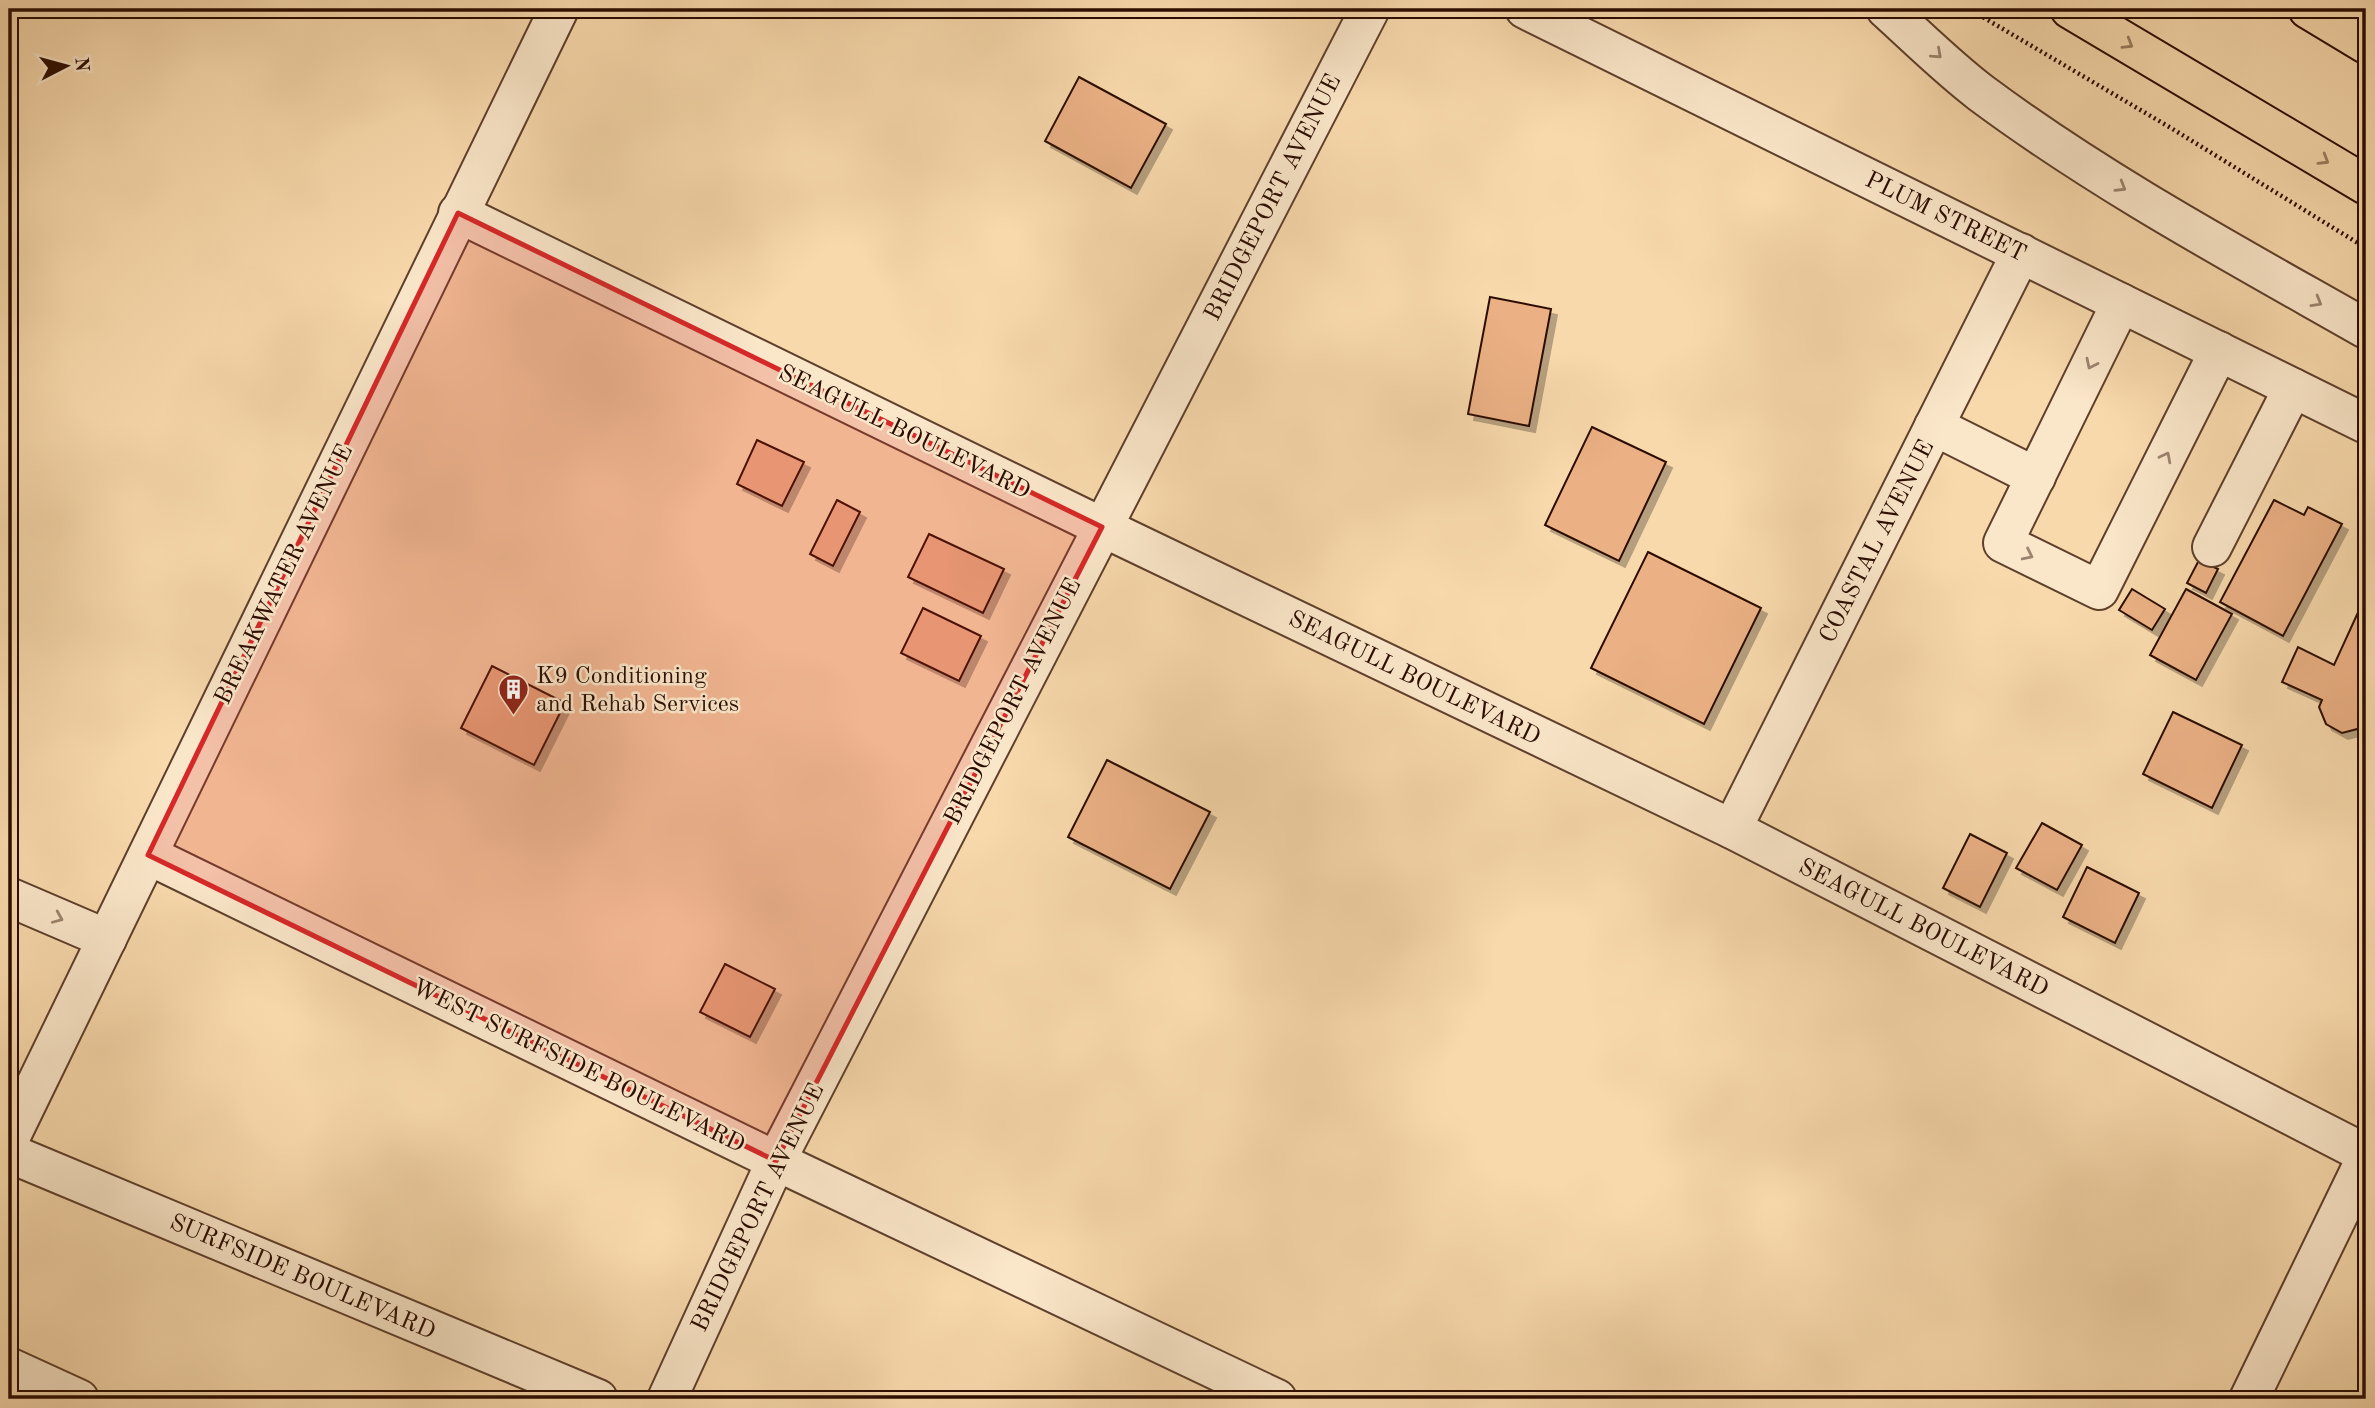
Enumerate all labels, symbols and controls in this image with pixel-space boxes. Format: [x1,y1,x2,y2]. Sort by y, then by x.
north arrow [32,32,102,102]
one-way arrow [2121,35,2134,48]
one-way arrow [1929,46,1942,58]
text: N [70,56,91,73]
street label: BRIDGEPORT AVENUE [1201,71,1346,325]
one-way arrow [2316,152,2329,165]
street label: PLUM STREET [1861,168,2029,267]
one-way arrow [2114,179,2127,192]
one-way arrow [2310,294,2323,307]
one-way arrow [2086,357,2100,369]
street label: SEAGULL BOULEVARD [774,361,1034,504]
street label: COASTAL AVENUE [1816,437,1939,647]
street label: BREAKWATER AVENUE [211,441,358,709]
one-way arrow [2157,452,2171,464]
one-way arrow [2021,547,2033,561]
street label: BRIDGEPORT AVENUE [941,575,1086,829]
street label: SEAGULL BOULEVARD [1284,607,1544,750]
place label: K9 Conditioning and Rehab Services [536,665,739,717]
building icon: K9 Conditioning and Rehab Services [496,672,530,716]
street label: SEAGULL BOULEVARD [1794,855,2052,1002]
one-way arrow [50,910,63,924]
street label: WEST SURFSIDE BOULEVARD [408,976,748,1158]
street label: BRIDGEPORT AVENUE [688,1080,829,1336]
street label: SURFSIDE BOULEVARD [166,1211,439,1345]

